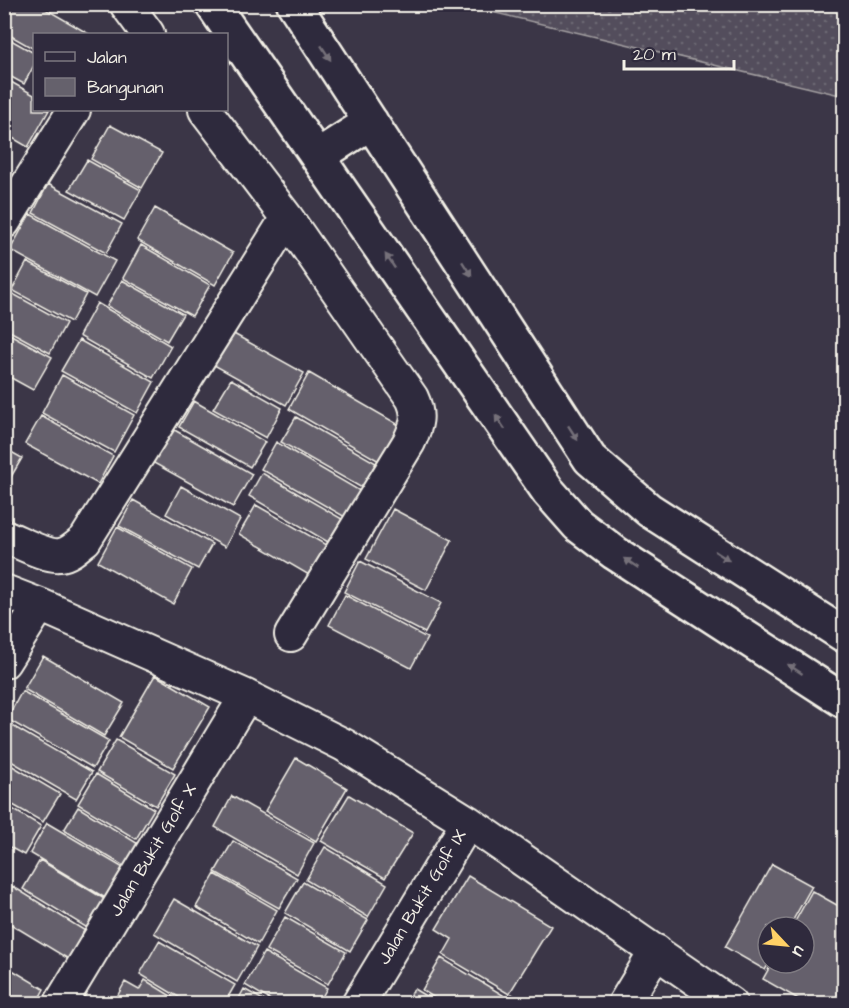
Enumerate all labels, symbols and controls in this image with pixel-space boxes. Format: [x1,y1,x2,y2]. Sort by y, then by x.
legend [33,33,228,111]
scale bar [624,33,734,71]
text: 20 m [633,42,676,67]
text: Jalan [87,45,127,70]
one-way arrow [320,45,332,61]
text: Bangunan [87,75,164,101]
one-way arrow [384,254,396,270]
one-way arrow [461,261,473,277]
one-way arrow [495,414,506,430]
one-way arrow [567,425,578,441]
one-way arrow [713,550,729,562]
one-way arrow [623,558,640,569]
one-way arrow [787,664,803,675]
street label: Jalan Bukit Golf X [103,779,203,921]
street label: Jalan Bukit Golf IX [372,824,472,969]
north arrow [756,915,816,975]
text: U [787,942,810,960]

